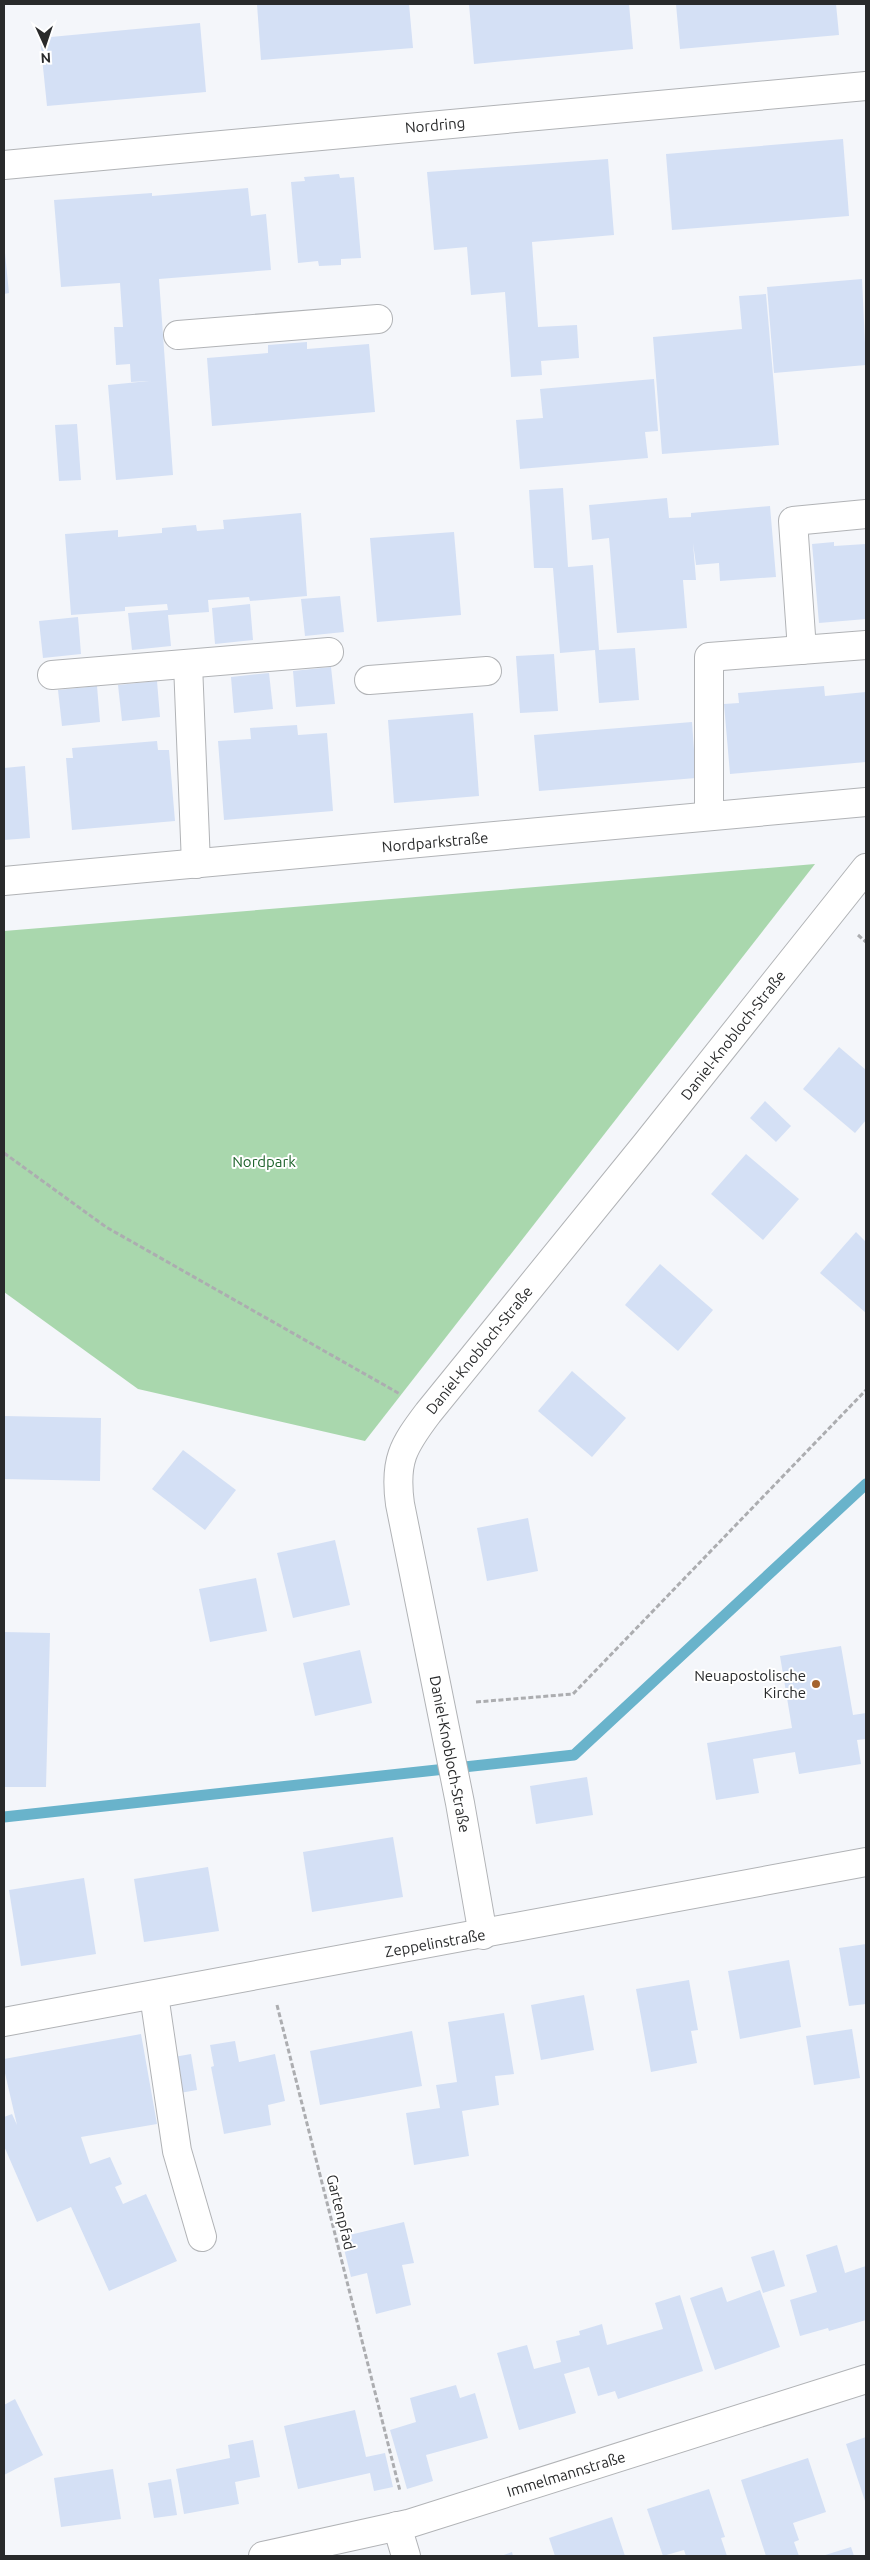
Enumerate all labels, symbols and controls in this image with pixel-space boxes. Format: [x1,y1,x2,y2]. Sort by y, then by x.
north arrow [20,20,70,70]
text: N [40,50,51,66]
street label: Nordring [404,114,466,136]
street label: Nordparkstraße [381,829,489,855]
street label: Daniel-Knobloch-Straße [677,967,789,1103]
park label: Nordpark [232,1153,296,1170]
street label: Daniel-Knobloch-Straße [422,1283,536,1417]
place label: Neuapostolische Kirche [694,1667,806,1701]
street label: Daniel-Knobloch-Straße [426,1674,474,1834]
marker: Neuapostolische Kirche [810,1678,822,1690]
street label: Zeppelinstraße [383,1926,487,1960]
street label: Gartenpfad [323,2173,359,2251]
street label: Immelmannstraße [505,2448,627,2500]

